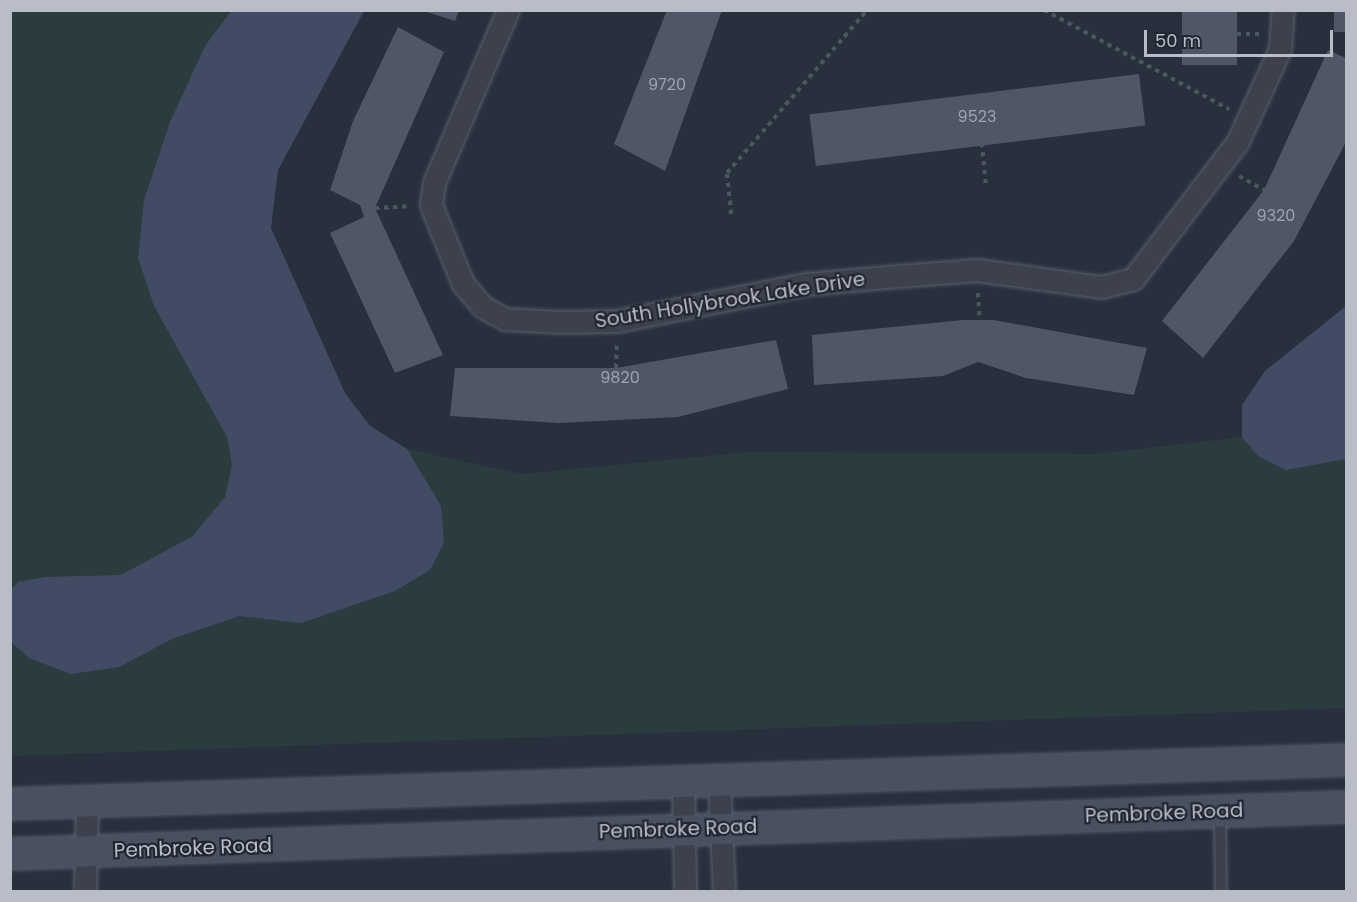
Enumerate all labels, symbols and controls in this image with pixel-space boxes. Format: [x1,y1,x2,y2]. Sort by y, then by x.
scale bar [1147,18,1336,56]
text: 50 m [1155,28,1201,53]
house number: 9720 [648,75,686,95]
house number: 9523 [958,107,996,127]
house number: 9320 [1257,206,1295,226]
street label: South Hollybrook Lake Drive [593,267,867,333]
house number: 9820 [600,368,640,388]
street label: Pembroke Road [1084,798,1244,828]
street label: Pembroke Road [598,814,758,844]
street label: Pembroke Road [113,833,273,863]

